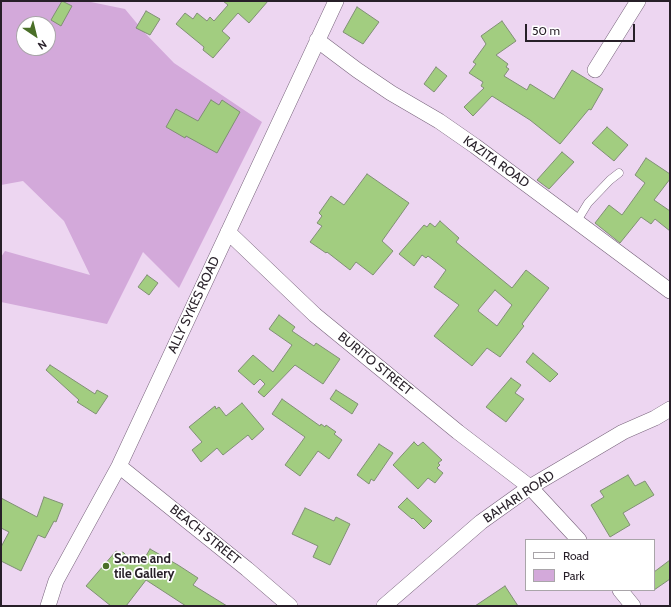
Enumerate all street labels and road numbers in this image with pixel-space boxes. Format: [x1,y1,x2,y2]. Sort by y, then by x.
street label: KAZITA ROAD [460,133,532,191]
street label: ALLY SYKES ROAD [165,254,223,356]
street label: BURITO STREET [335,329,415,399]
street label: BAHARI ROAD [481,468,557,526]
street label: BEACH STREET [166,502,244,568]

